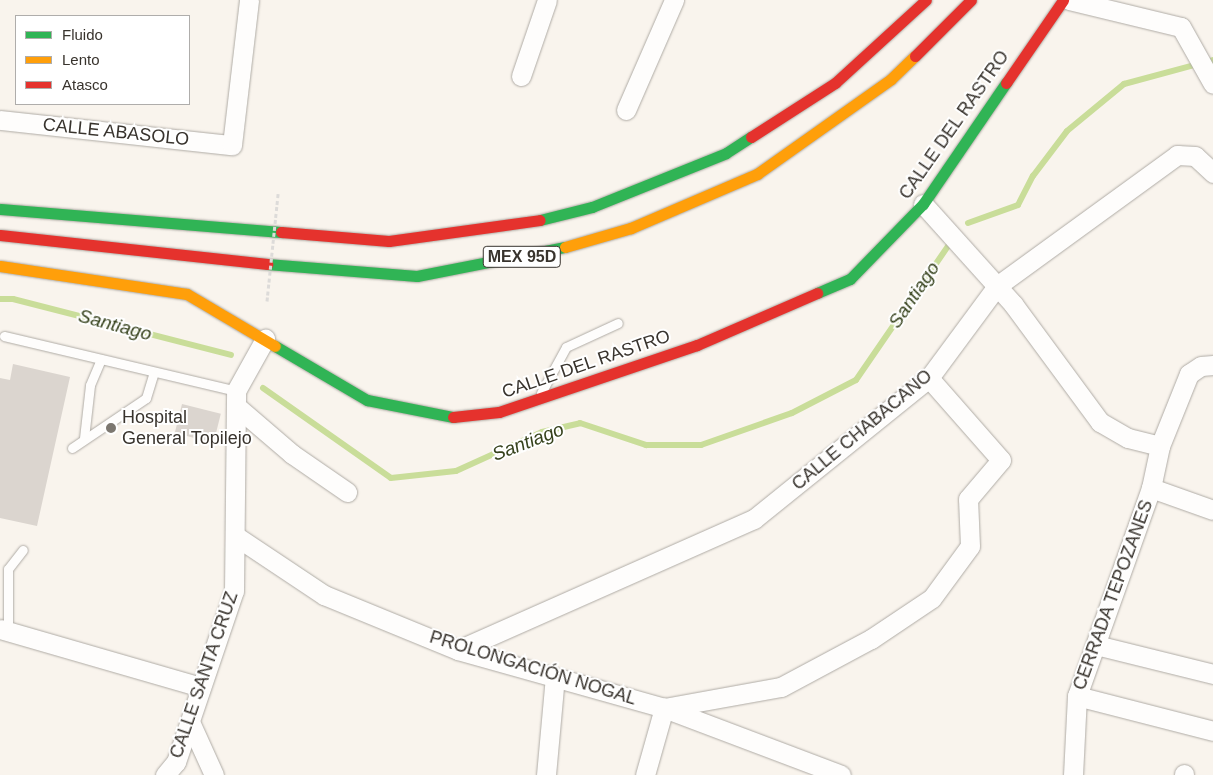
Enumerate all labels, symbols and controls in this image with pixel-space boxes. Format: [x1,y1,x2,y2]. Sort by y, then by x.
legend [15,15,190,105]
text: Fluido [62,26,103,43]
street label: CALLE DEL RASTRO [894,46,1014,204]
text: Lento [62,51,100,68]
text: Atasco [62,76,108,93]
street label: CALLE ABASOLO [41,114,191,150]
road number: MEX 95D [482,243,562,270]
water label: Santiago [884,258,944,332]
water label: Santiago [76,304,154,346]
street label: CALLE DEL RASTRO [499,325,673,403]
street label: CALLE CHABACANO [788,365,936,495]
place label: Hospital General Topilejo [122,407,252,449]
water label: Santiago [489,418,567,466]
marker: Hospital General Topilejo [104,421,118,435]
street label: CERRADA TEPOZANES [1068,496,1158,694]
street label: CALLE SANTA CRUZ [165,588,243,762]
street label: PROLONGACIÓN NOGAL [427,626,639,710]

